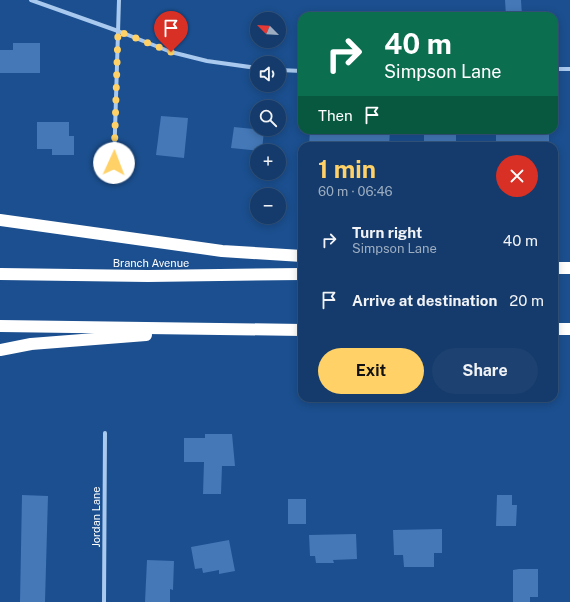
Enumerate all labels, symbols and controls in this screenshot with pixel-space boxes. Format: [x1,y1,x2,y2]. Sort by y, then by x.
pin [154,11,188,52]
north arrow [250,12,286,48]
map controls [250,12,286,224]
icon: arrive [160,17,182,39]
text: 40 m [384,27,452,60]
icon: right [318,28,370,80]
button: sound [250,56,286,92]
text: Simpson Lane [384,61,502,82]
button: search [250,100,286,136]
icon: arrive [361,104,383,126]
text: Then [318,107,353,124]
position arrow [93,142,135,184]
button: + [250,144,286,180]
text: 1 min [318,155,376,183]
button: close [496,155,538,197]
text: 60 m · 06:46 [318,184,393,199]
button: − [250,188,286,224]
text: Turn right [352,224,422,241]
icon: right [318,229,340,251]
text: 40 m [503,232,538,249]
text: Simpson Lane [352,241,437,256]
street label: Branch Avenue [113,257,189,269]
icon: arrive [318,289,340,311]
text: Arrive at destination [352,292,497,309]
text: 20 m [509,292,544,309]
button: Exit [318,348,424,394]
button: Share [432,348,538,394]
street label: Jordan Lane [90,486,102,548]

